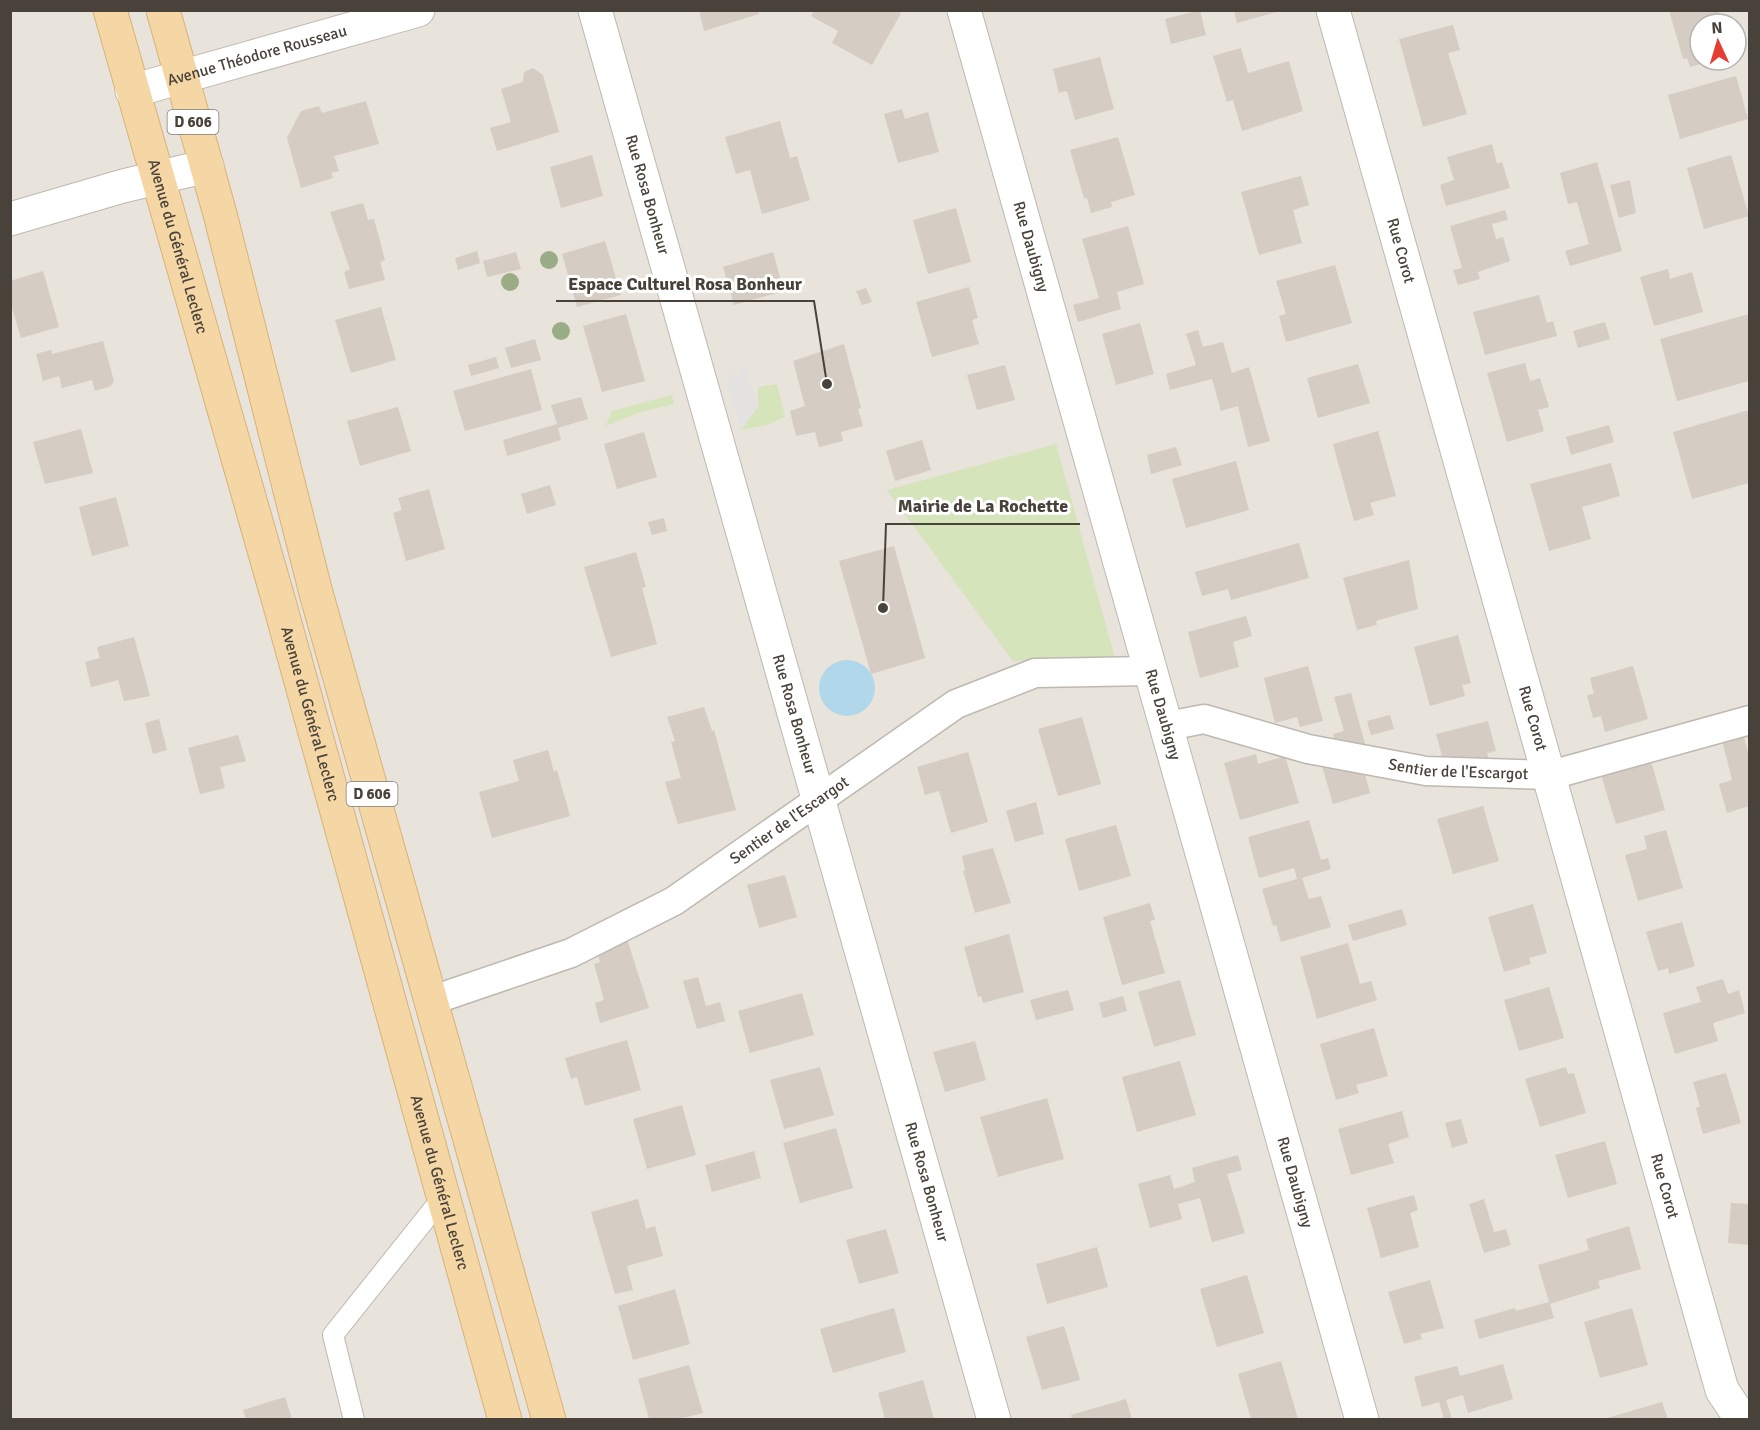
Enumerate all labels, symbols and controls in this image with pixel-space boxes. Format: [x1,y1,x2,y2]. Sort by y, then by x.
north arrow [1688,12,1748,72]
text: N [1711,18,1723,38]
street label: Avenue Théodore Rousseau [165,21,349,91]
road number: D 606 [168,110,218,134]
street label: Rue Rosa Bonheur [621,132,674,257]
street label: Avenue du Général Leclerc [143,157,212,336]
street label: Rue Daubigny [1008,199,1053,295]
street label: Rue Corot [1382,216,1420,286]
callout: Espace Culturel Rosa Bonheur [556,265,814,301]
text: Espace Culturel Rosa Bonheur [568,273,803,295]
callout: Mairie de La Rochette [886,488,1080,524]
text: Mairie de La Rochette [898,495,1068,517]
street label: Avenue du Général Leclerc [276,624,344,804]
street label: Rue Rosa Bonheur [768,652,821,777]
street label: Rue Daubigny [1140,667,1185,763]
street label: Rue Corot [1514,684,1551,754]
street label: Sentier de l'Escargot [1387,754,1529,784]
street label: Sentier de l'Escargot [726,772,853,869]
road number: D 606 [346,782,398,806]
street label: Avenue du Général Leclerc [406,1093,473,1272]
street label: Rue Rosa Bonheur [900,1120,953,1244]
street label: Rue Daubigny [1273,1134,1317,1231]
street label: Rue Corot [1646,1151,1683,1221]

